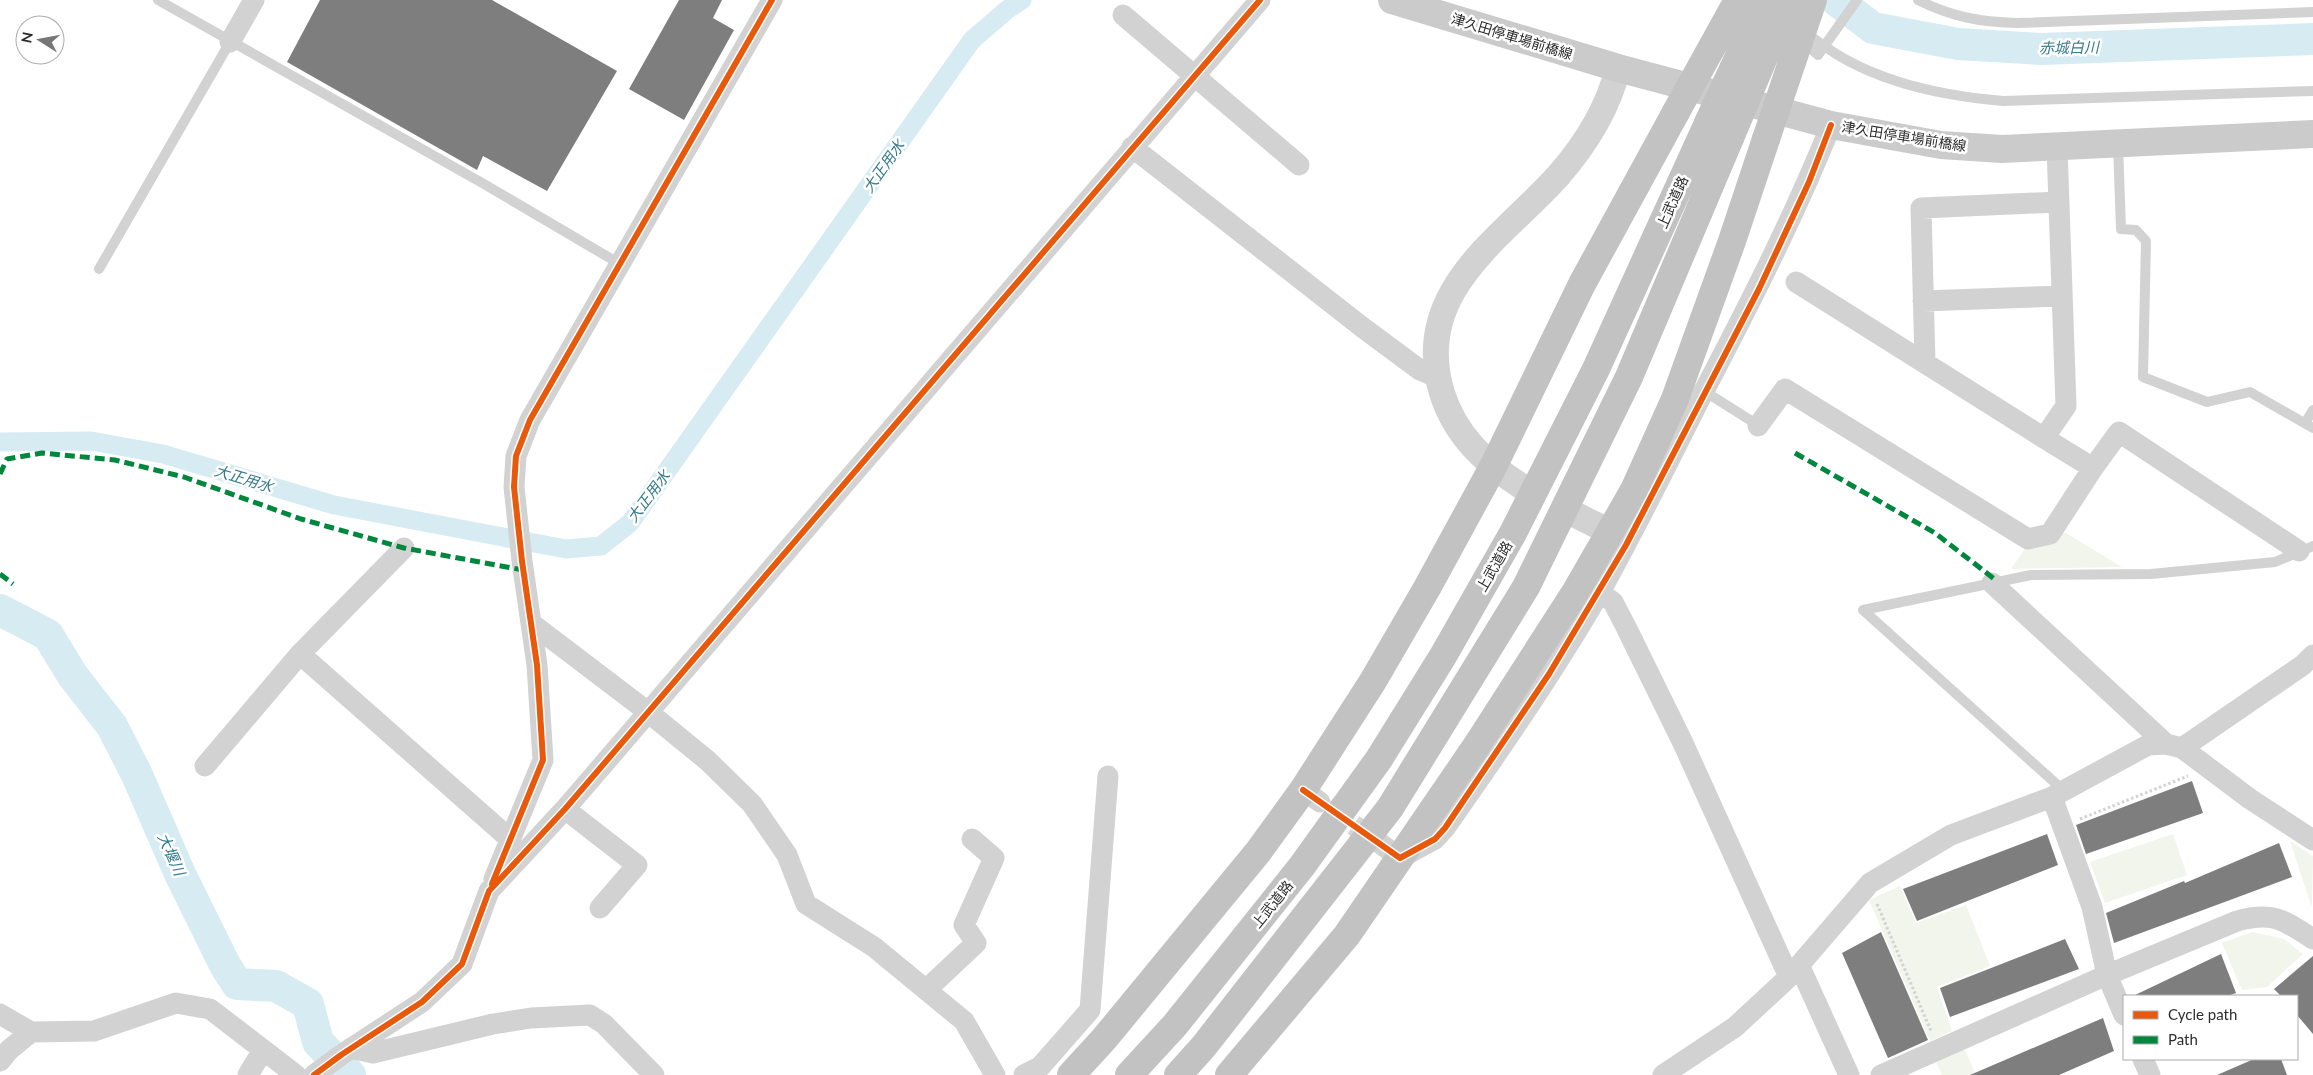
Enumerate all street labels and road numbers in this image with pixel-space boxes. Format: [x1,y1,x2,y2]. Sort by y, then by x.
street label: 津久田停車場前橋線 [1449,9,1575,63]
street label: 津久田停車場前橋線 [1840,118,1968,154]
street label: 上武道路 [1653,173,1691,231]
street label: 上武道路 [1473,538,1515,594]
street label: 上武道路 [1248,877,1296,931]

